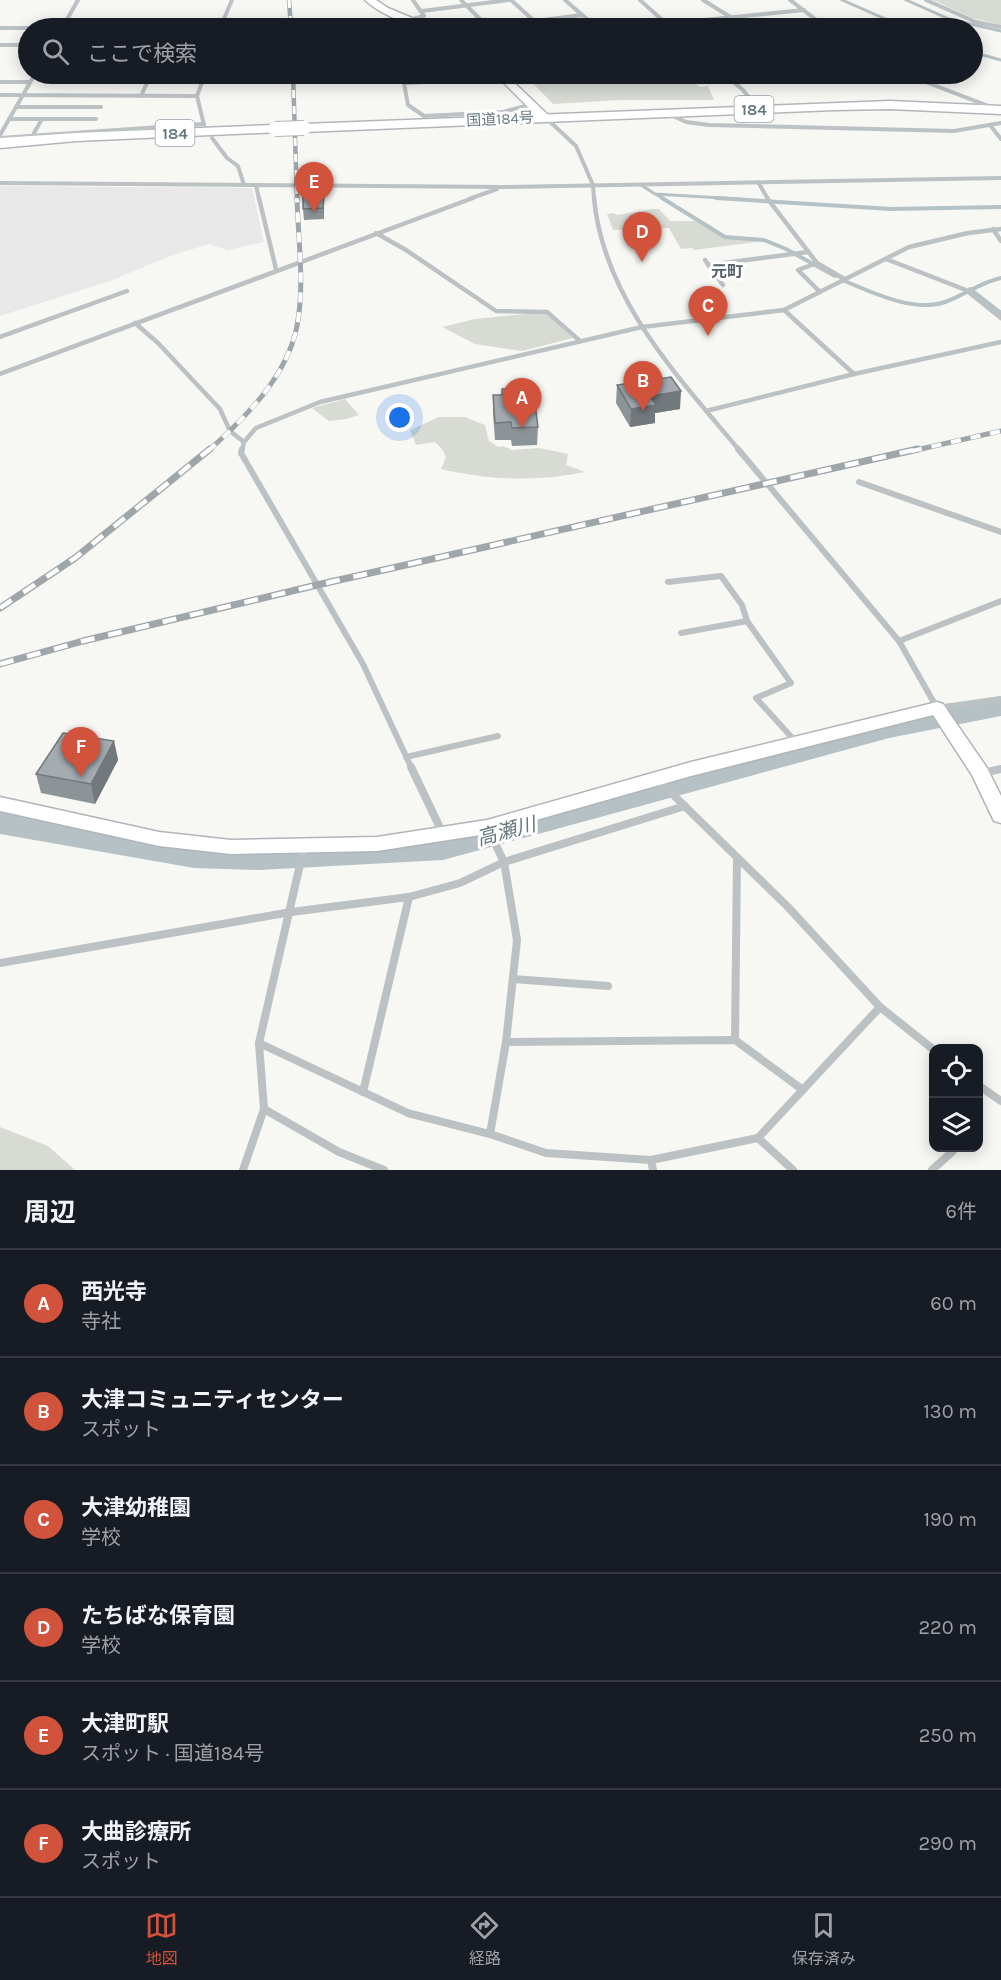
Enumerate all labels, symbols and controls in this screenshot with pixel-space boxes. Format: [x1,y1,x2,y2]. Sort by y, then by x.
search box [18,18,983,84]
icon: search [39,35,72,68]
text: ここで検索 [87,41,197,67]
road number: 184 [734,96,774,122]
street label: 国道184号 [466,108,534,130]
road number: 184 [156,120,195,146]
pin: E [294,162,334,212]
pin: D [622,212,662,262]
district label: 元町 [711,262,743,281]
pin: C [688,286,728,336]
pin: B [624,362,662,411]
pin: A [502,378,542,428]
your location [385,403,414,432]
pin: F [62,728,100,777]
water label: 高瀬川 [474,812,540,850]
map controls [929,1044,983,1152]
button: locate [929,1044,983,1098]
button: layers [929,1098,983,1152]
text: 周辺 [24,1197,76,1228]
text: 6件 [946,1200,977,1223]
text: 西光寺 [81,1279,147,1305]
text: A [37,1292,50,1315]
text: 60 m [930,1292,977,1315]
text: 寺社 [81,1310,121,1333]
text: 大津コミュニティセンター [81,1387,344,1413]
text: B [37,1400,50,1423]
text: 130 m [923,1400,977,1423]
text: スポット [81,1418,161,1441]
text: 大津幼稚園 [81,1495,191,1521]
text: C [37,1508,50,1531]
text: 190 m [923,1508,977,1531]
text: 学校 [81,1526,121,1549]
text: たちばな保育園 [81,1603,235,1629]
text: D [37,1616,50,1639]
text: 220 m [918,1616,977,1639]
text: 学校 [81,1634,121,1657]
text: 大津町駅 [81,1711,169,1737]
text: E [38,1724,49,1747]
text: 250 m [919,1724,977,1747]
text: スポット · 国道184号 [81,1742,264,1765]
text: 大曲診療所 [81,1819,191,1845]
text: F [38,1832,49,1855]
text: 290 m [918,1832,977,1855]
text: スポット [81,1850,161,1873]
tab: 地図 [145,1909,178,1969]
tab: 経路 [468,1909,501,1969]
tab: 保存済み [792,1909,856,1969]

